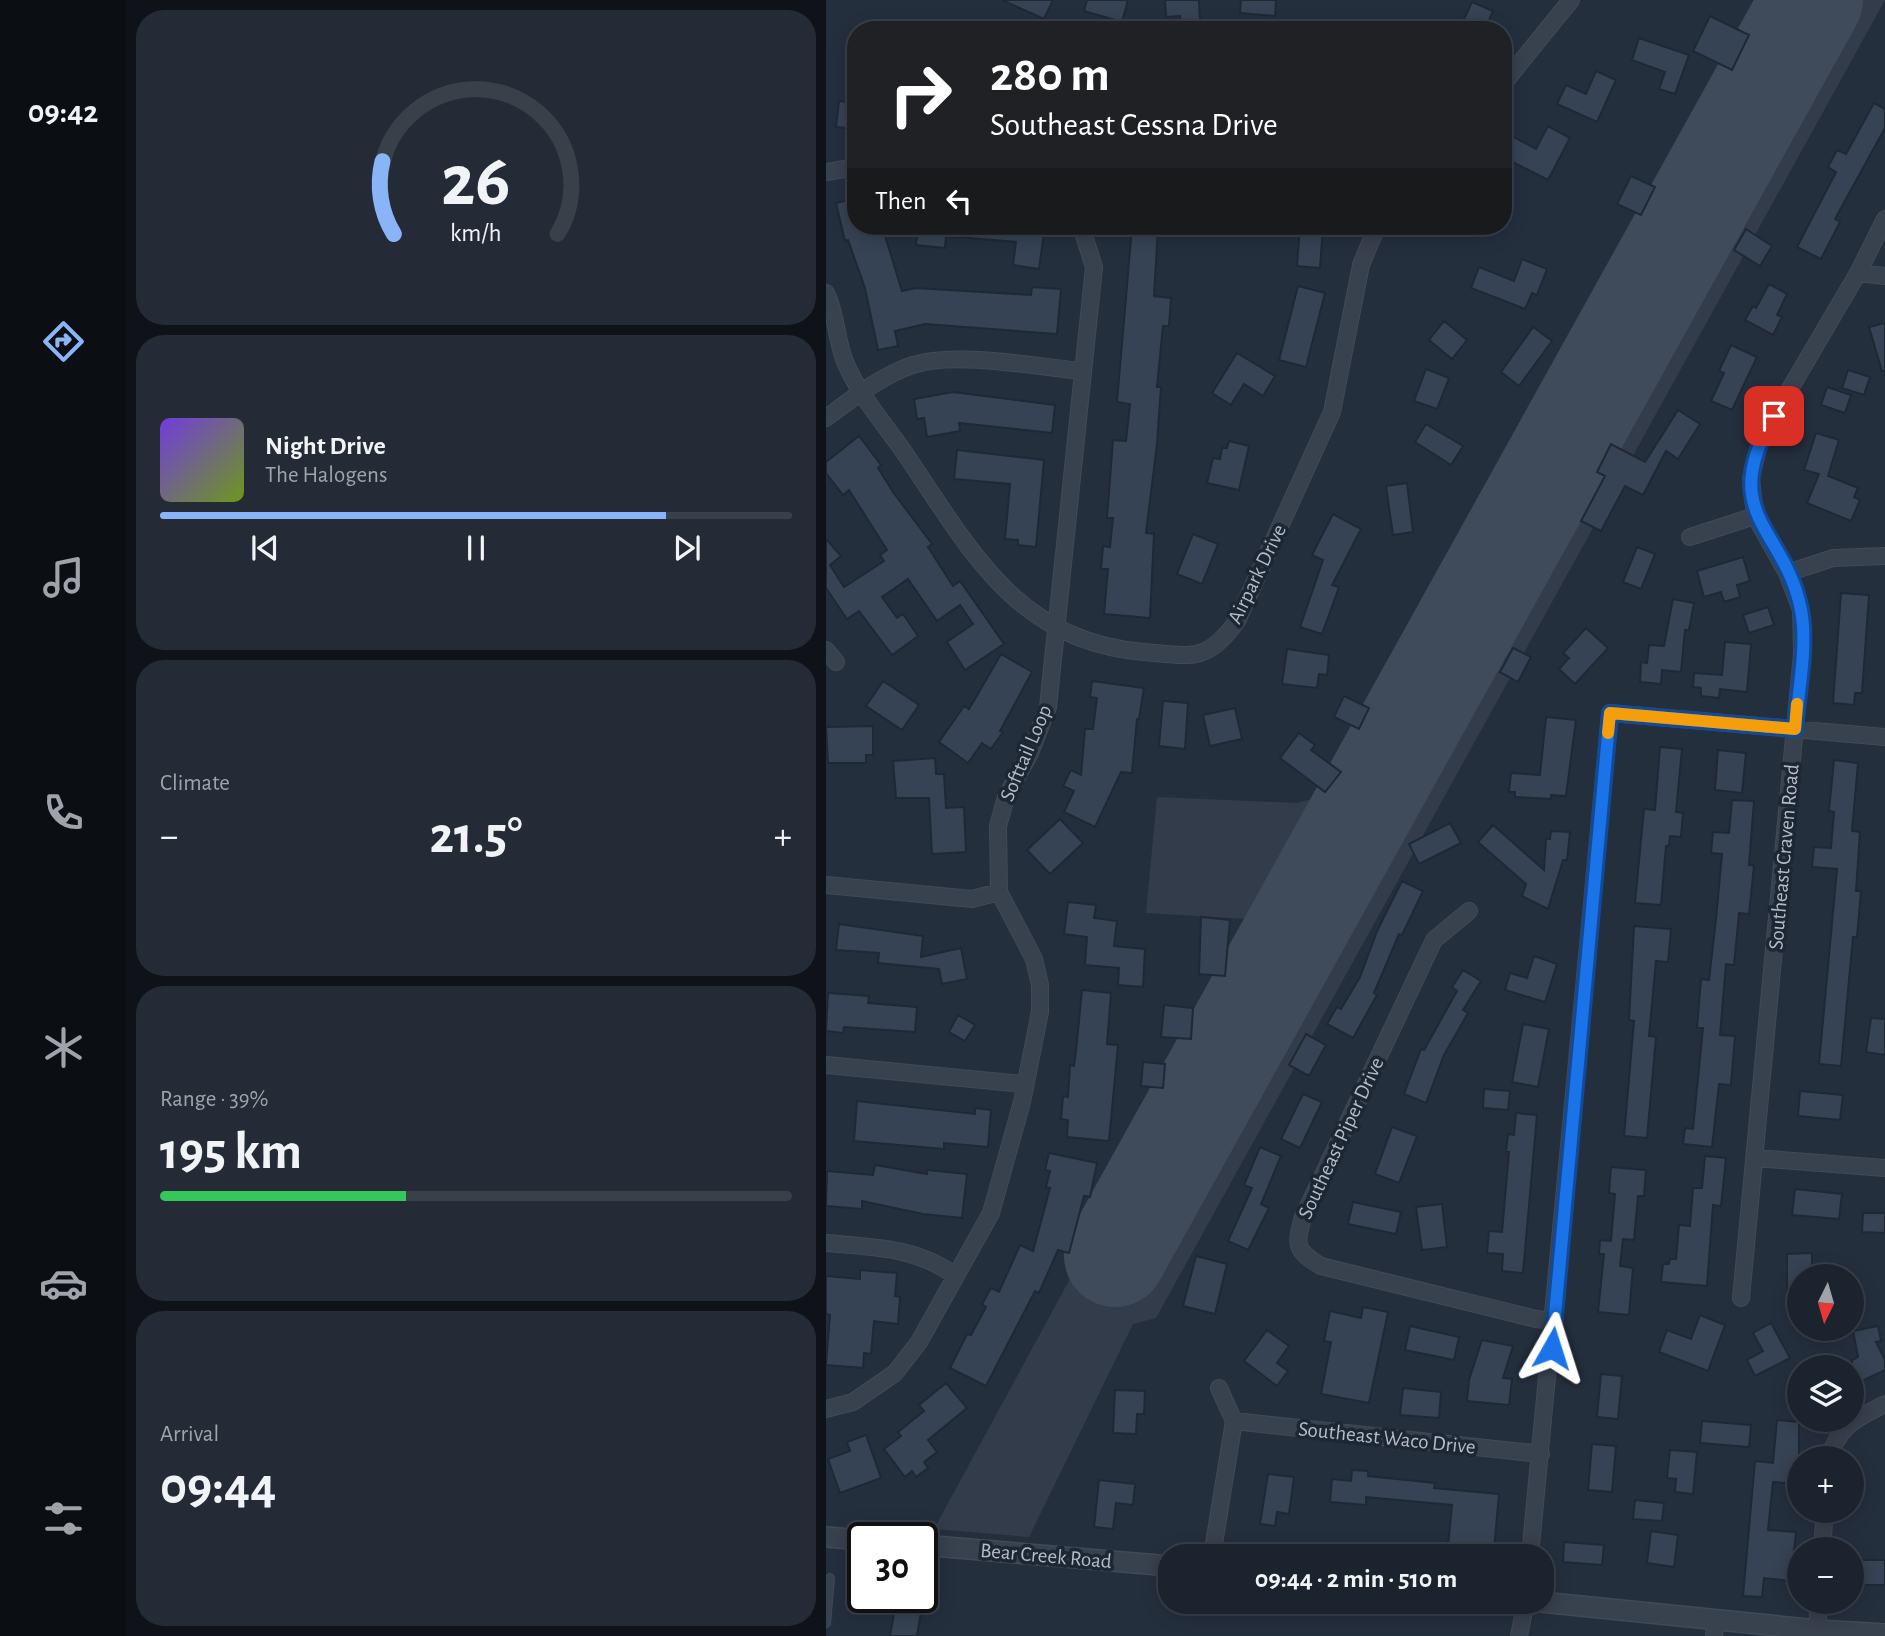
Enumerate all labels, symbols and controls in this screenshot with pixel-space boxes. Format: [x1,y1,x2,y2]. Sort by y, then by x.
icon: right [875,49,966,140]
text: 280 m [990,51,1110,100]
text: 09:42 [28,96,98,128]
text: Southeast Cessna Drive [990,109,1278,141]
text: 26 [441,146,511,219]
icon: left [940,182,978,220]
text: Then [875,188,926,214]
text: km/h [450,220,502,245]
icon: directions [39,317,88,366]
pin [1744,386,1804,446]
icon: arrive [1755,397,1793,435]
text: Night Drive [265,433,386,459]
text: The Halogens [265,464,387,487]
street label: Airpark Drive [1224,521,1290,627]
icon: previous [246,529,284,567]
icon: pause [457,529,495,567]
icon: next [668,529,706,567]
icon: music [39,553,88,602]
street label: Softtail Loop [996,702,1056,804]
street label: Southeast Craven Road [1765,763,1803,951]
text: Climate [160,772,230,795]
icon: phone [39,788,88,837]
text: 21.5° [430,810,522,862]
text: − [160,818,178,856]
text: + [774,818,792,856]
icon: climate [39,1023,88,1072]
street label: Southeast Piper Drive [1294,1054,1388,1222]
text: Range · 39% [160,1088,268,1111]
text: 195 km [160,1126,302,1178]
icon: car [39,1259,88,1308]
north arrow [1787,1264,1864,1340]
map controls [1787,1264,1864,1614]
position arrow [1515,1311,1589,1385]
button: layers [1787,1355,1864,1432]
street label: Southeast Waco Drive [1297,1418,1477,1458]
text: Arrival [160,1423,219,1446]
button: + [1787,1446,1864,1523]
text: 09:44 [160,1461,276,1513]
icon: filters [39,1494,88,1543]
speed limit sign: 30 [847,1522,938,1613]
button: − [1787,1537,1864,1614]
street label: Bear Creek Road [979,1540,1113,1572]
text: 09:44 · 2 min · 510 m [1255,1566,1457,1592]

